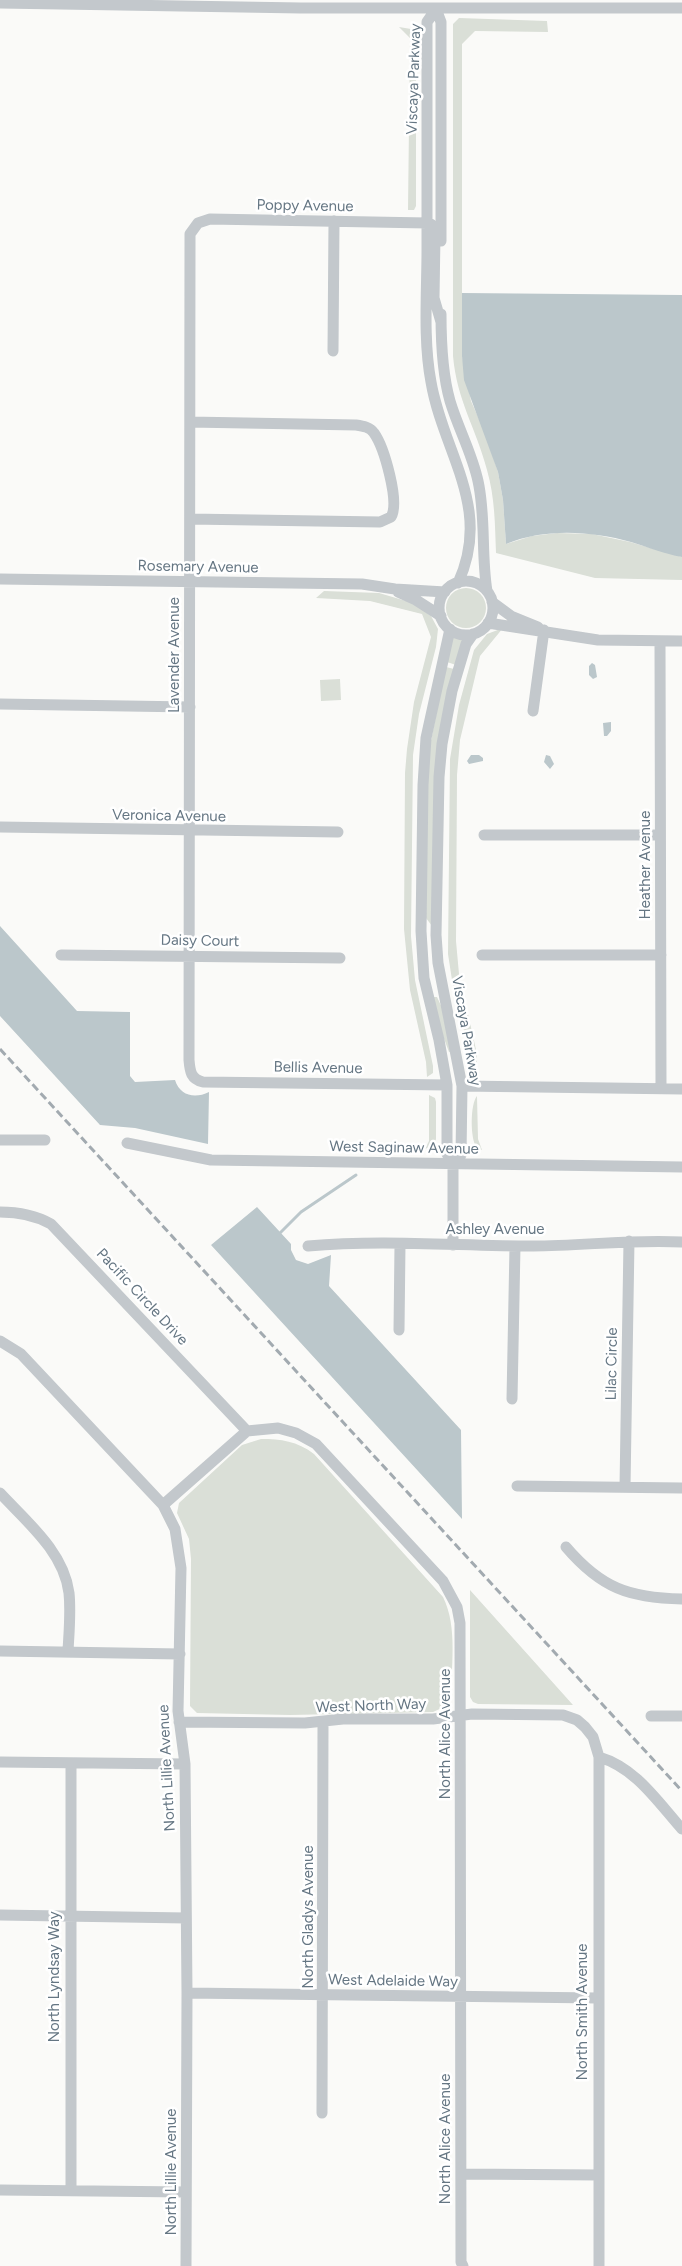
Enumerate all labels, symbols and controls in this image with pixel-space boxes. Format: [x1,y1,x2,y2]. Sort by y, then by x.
street label: Viscaya Parkway [403,23,425,135]
street label: Poppy Avenue [256,196,354,216]
street label: Rosemary Avenue [137,557,259,577]
street label: Lavender Avenue [166,597,184,713]
street label: Veronica Avenue [112,806,226,826]
street label: Heather Avenue [637,811,655,919]
street label: Daisy Court [161,931,239,951]
street label: Viscaya Parkway [447,975,485,1087]
street label: Bellis Avenue [273,1058,363,1078]
street label: West Saginaw Avenue [329,1138,479,1158]
street label: Ashley Avenue [445,1221,545,1239]
street label: Pacific Circle Drive [92,1245,192,1349]
street label: Lilac Circle [602,1327,622,1401]
street label: North Alice Avenue [437,1669,455,1799]
street label: West North Way [315,1695,427,1717]
street label: North Lillie Avenue [155,1704,179,1832]
street label: North Gladys Avenue [300,1845,318,1989]
street label: North Lyndsay Way [46,1911,64,2043]
street label: North Smith Avenue [574,1943,592,2081]
street label: West Adelaide Way [328,1971,458,1991]
street label: North Alice Avenue [437,2074,455,2204]
street label: North Lillie Avenue [163,2108,181,2236]

